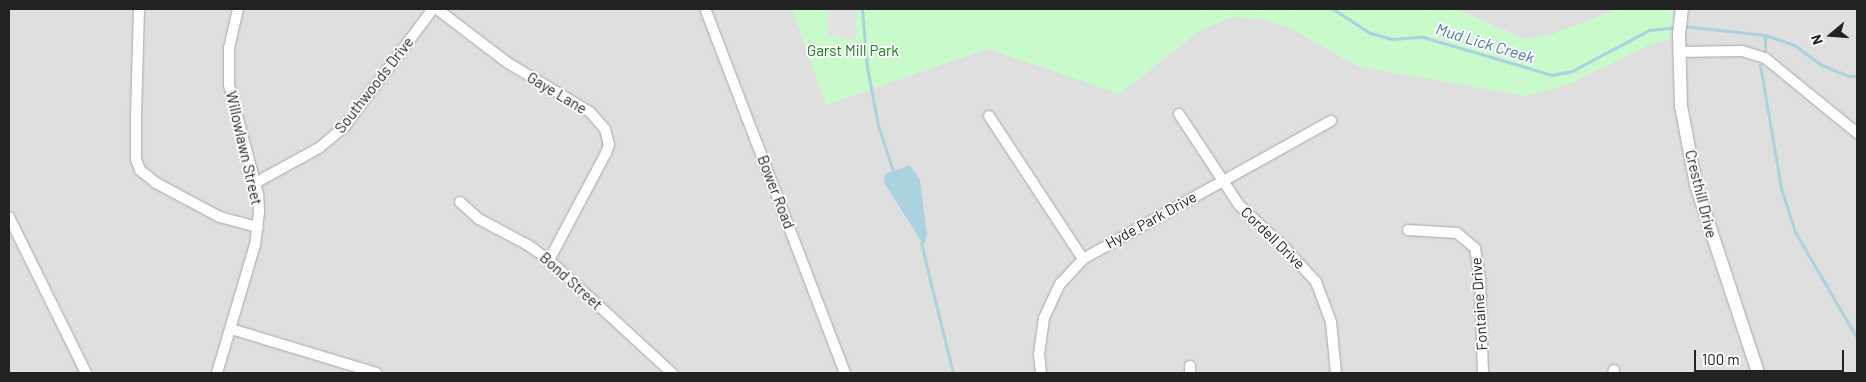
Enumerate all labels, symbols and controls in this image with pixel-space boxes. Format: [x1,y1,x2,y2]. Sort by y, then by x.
north arrow [1806,10,1856,60]
water label: Mud Lick Creek [1433,19,1537,67]
street label: Southwoods Drive [331,33,417,137]
text: N [1807,33,1826,47]
park label: Garst Mill Park [807,42,899,60]
street label: Gaye Lane [524,68,590,118]
street label: Willowlawn Street [222,89,266,207]
street label: Cresthill Drive [1681,148,1721,240]
street label: Bower Road [754,153,798,231]
street label: Hyde Park Drive [1102,188,1200,252]
street label: Cordell Drive [1237,203,1309,273]
street label: Bond Street [536,248,606,314]
street label: Fontaine Drive [1467,257,1491,351]
scale bar [1696,340,1846,372]
text: 100 m [1702,350,1740,368]

